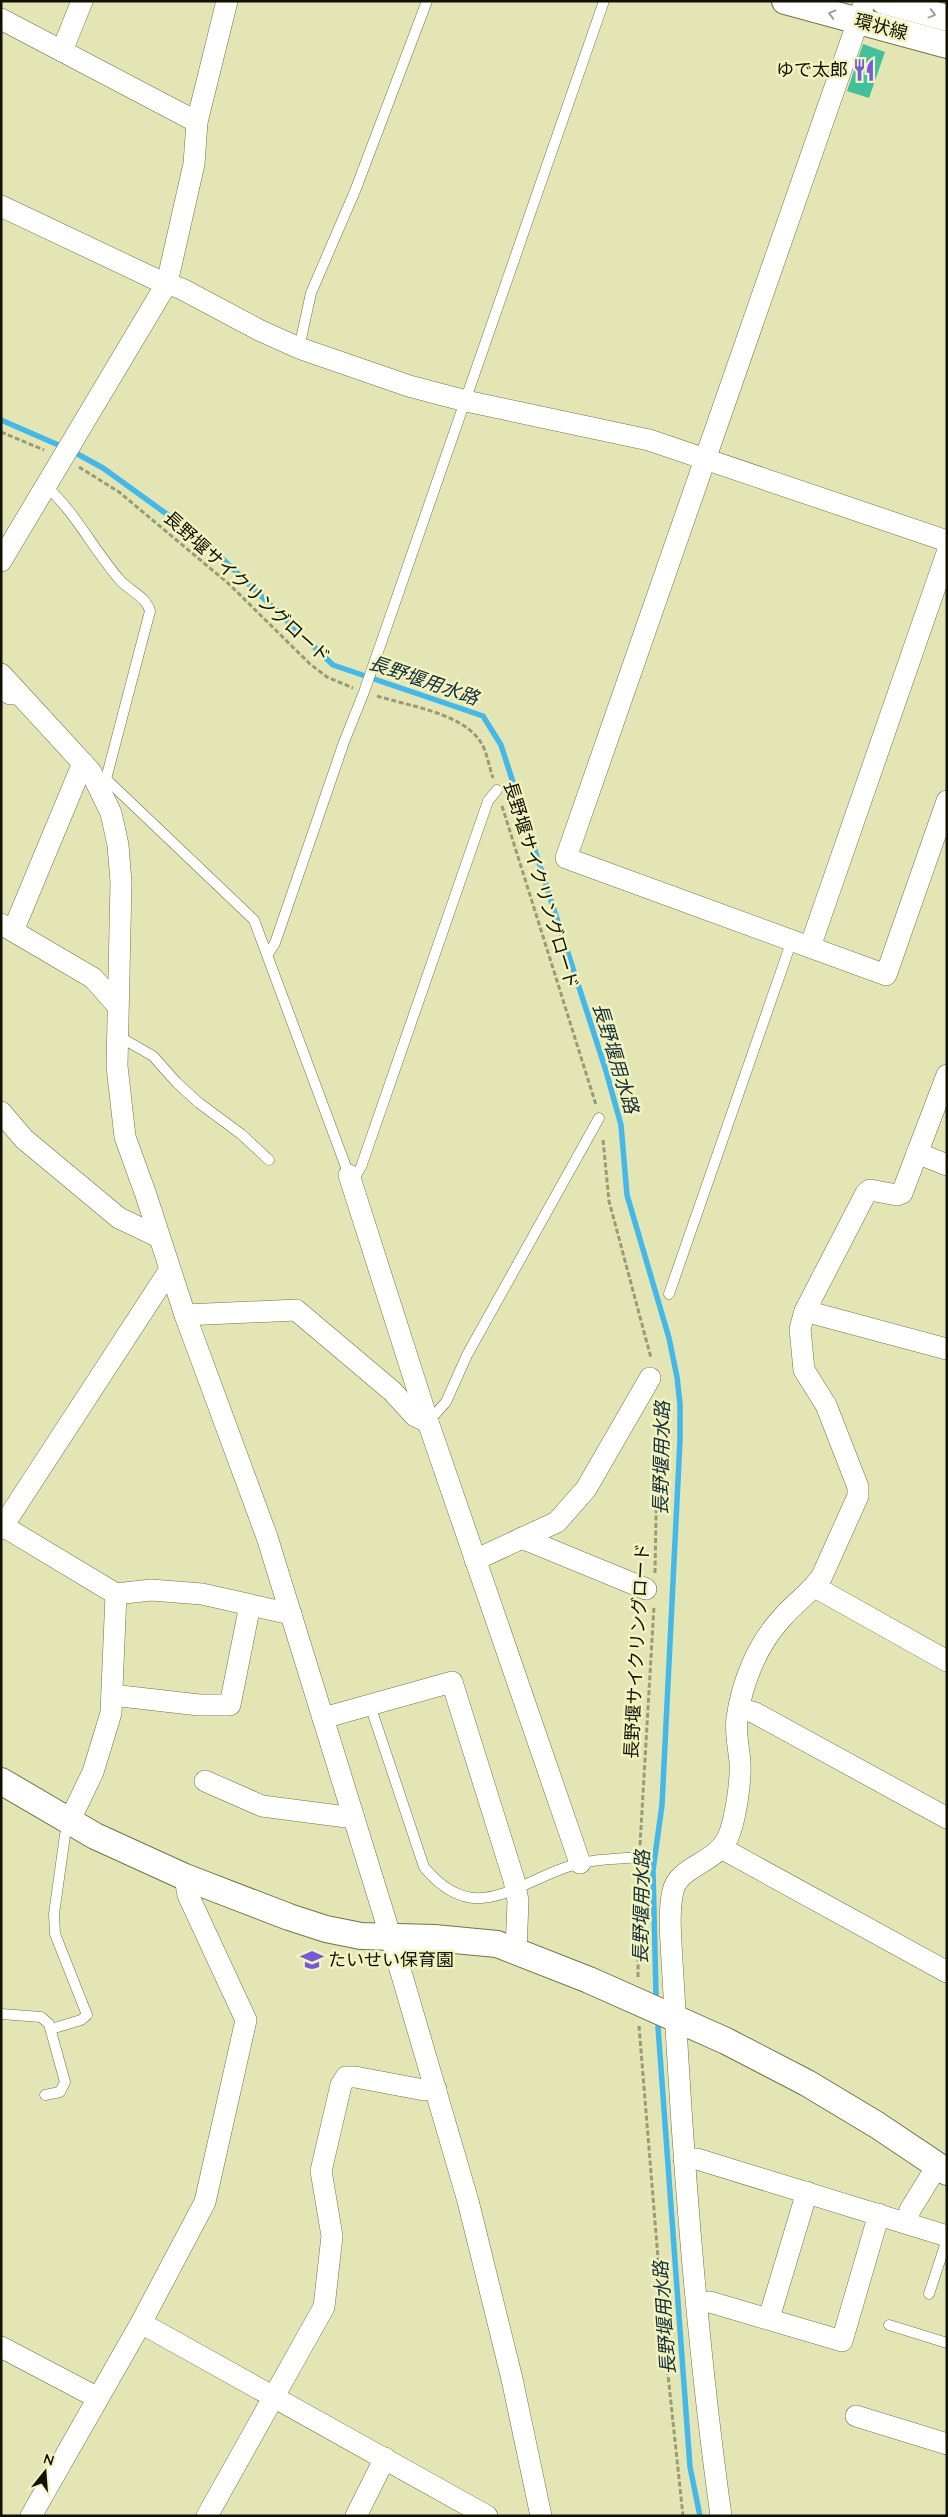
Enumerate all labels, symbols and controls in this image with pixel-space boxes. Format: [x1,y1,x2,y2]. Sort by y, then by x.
street label: 環状線 [852,8,910,45]
one-way arrow [928,8,937,19]
one-way arrow [829,9,837,19]
restaurant icon: ゆで太郎 [851,57,877,83]
place label: ゆで太郎 [776,58,848,81]
street label: 長野堰サイクリングロード [160,506,335,667]
water label: 長野堰用水路 [366,650,484,711]
street label: 長野堰サイクリングロード [499,778,584,991]
water label: 長野堰用水路 [588,1000,645,1118]
water label: 長野堰用水路 [648,1399,674,1515]
street label: 長野堰サイクリングロード [619,1543,654,1759]
water label: 長野堰用水路 [628,1848,654,1964]
school or university icon: たいせい保育園 [299,1947,325,1973]
place label: たいせい保育園 [328,1948,454,1971]
water label: 長野堰用水路 [648,2258,680,2376]
north arrow [20,2447,70,2497]
text: N [41,2449,56,2470]

